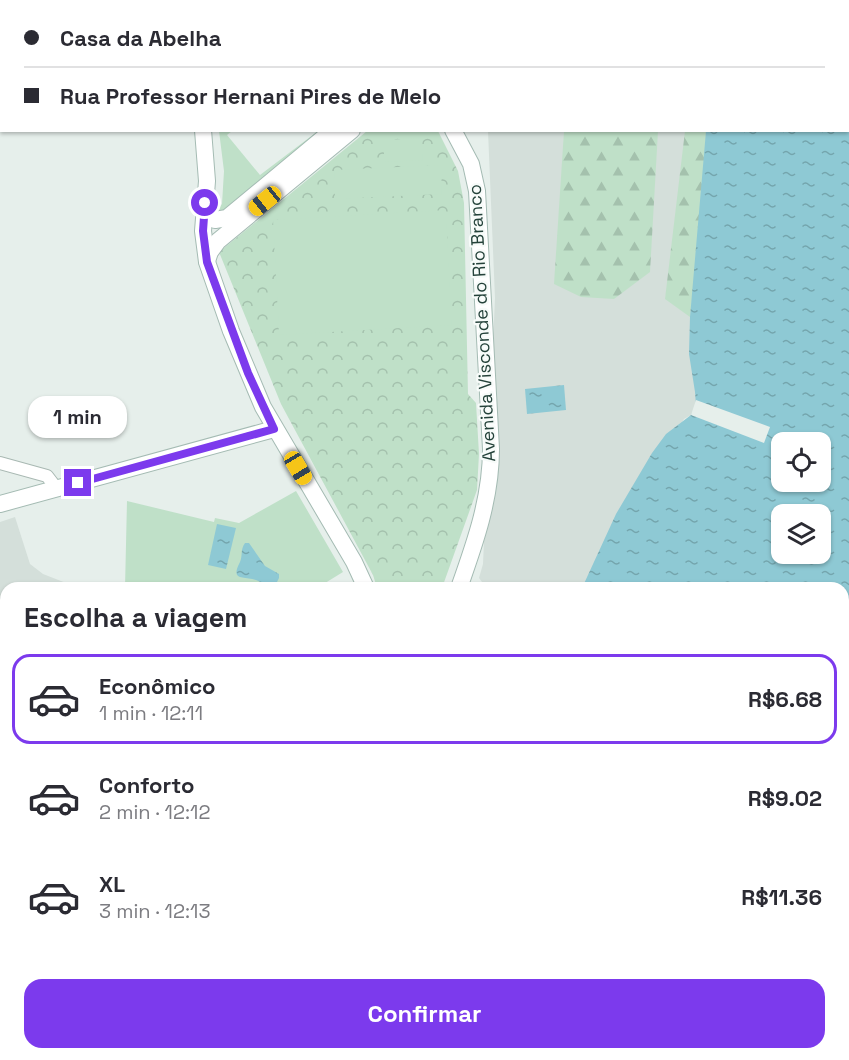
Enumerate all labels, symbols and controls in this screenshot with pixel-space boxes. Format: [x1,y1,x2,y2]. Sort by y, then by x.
text: Casa da Abelha [60,24,221,52]
text: Rua Professor Hernani Pires de Melo [60,82,441,110]
car [245,183,285,219]
street label: Avenida Visconde do Rio Branco [463,184,500,462]
route start [191,189,218,216]
callout: 1 min [28,396,128,438]
text: 1 min [53,404,102,430]
map controls [771,432,831,564]
button: locate [771,432,831,492]
car [281,448,315,488]
route end [64,469,91,496]
button: layers [771,504,831,564]
text: Escolha a viagem [24,600,247,635]
icon: car [27,672,81,726]
text: Econômico [99,672,216,700]
text: R$6.68 [748,685,822,713]
text: 1 min · 12:11 [99,700,203,726]
icon: car [27,771,81,825]
text: Conforto [99,771,194,799]
text: R$9.02 [748,784,822,812]
text: 2 min · 12:12 [99,799,210,825]
icon: car [27,870,81,924]
text: XL [99,870,125,898]
text: R$11.36 [741,883,822,911]
text: 3 min · 12:13 [99,898,211,924]
button: Confirmar [24,979,825,1048]

